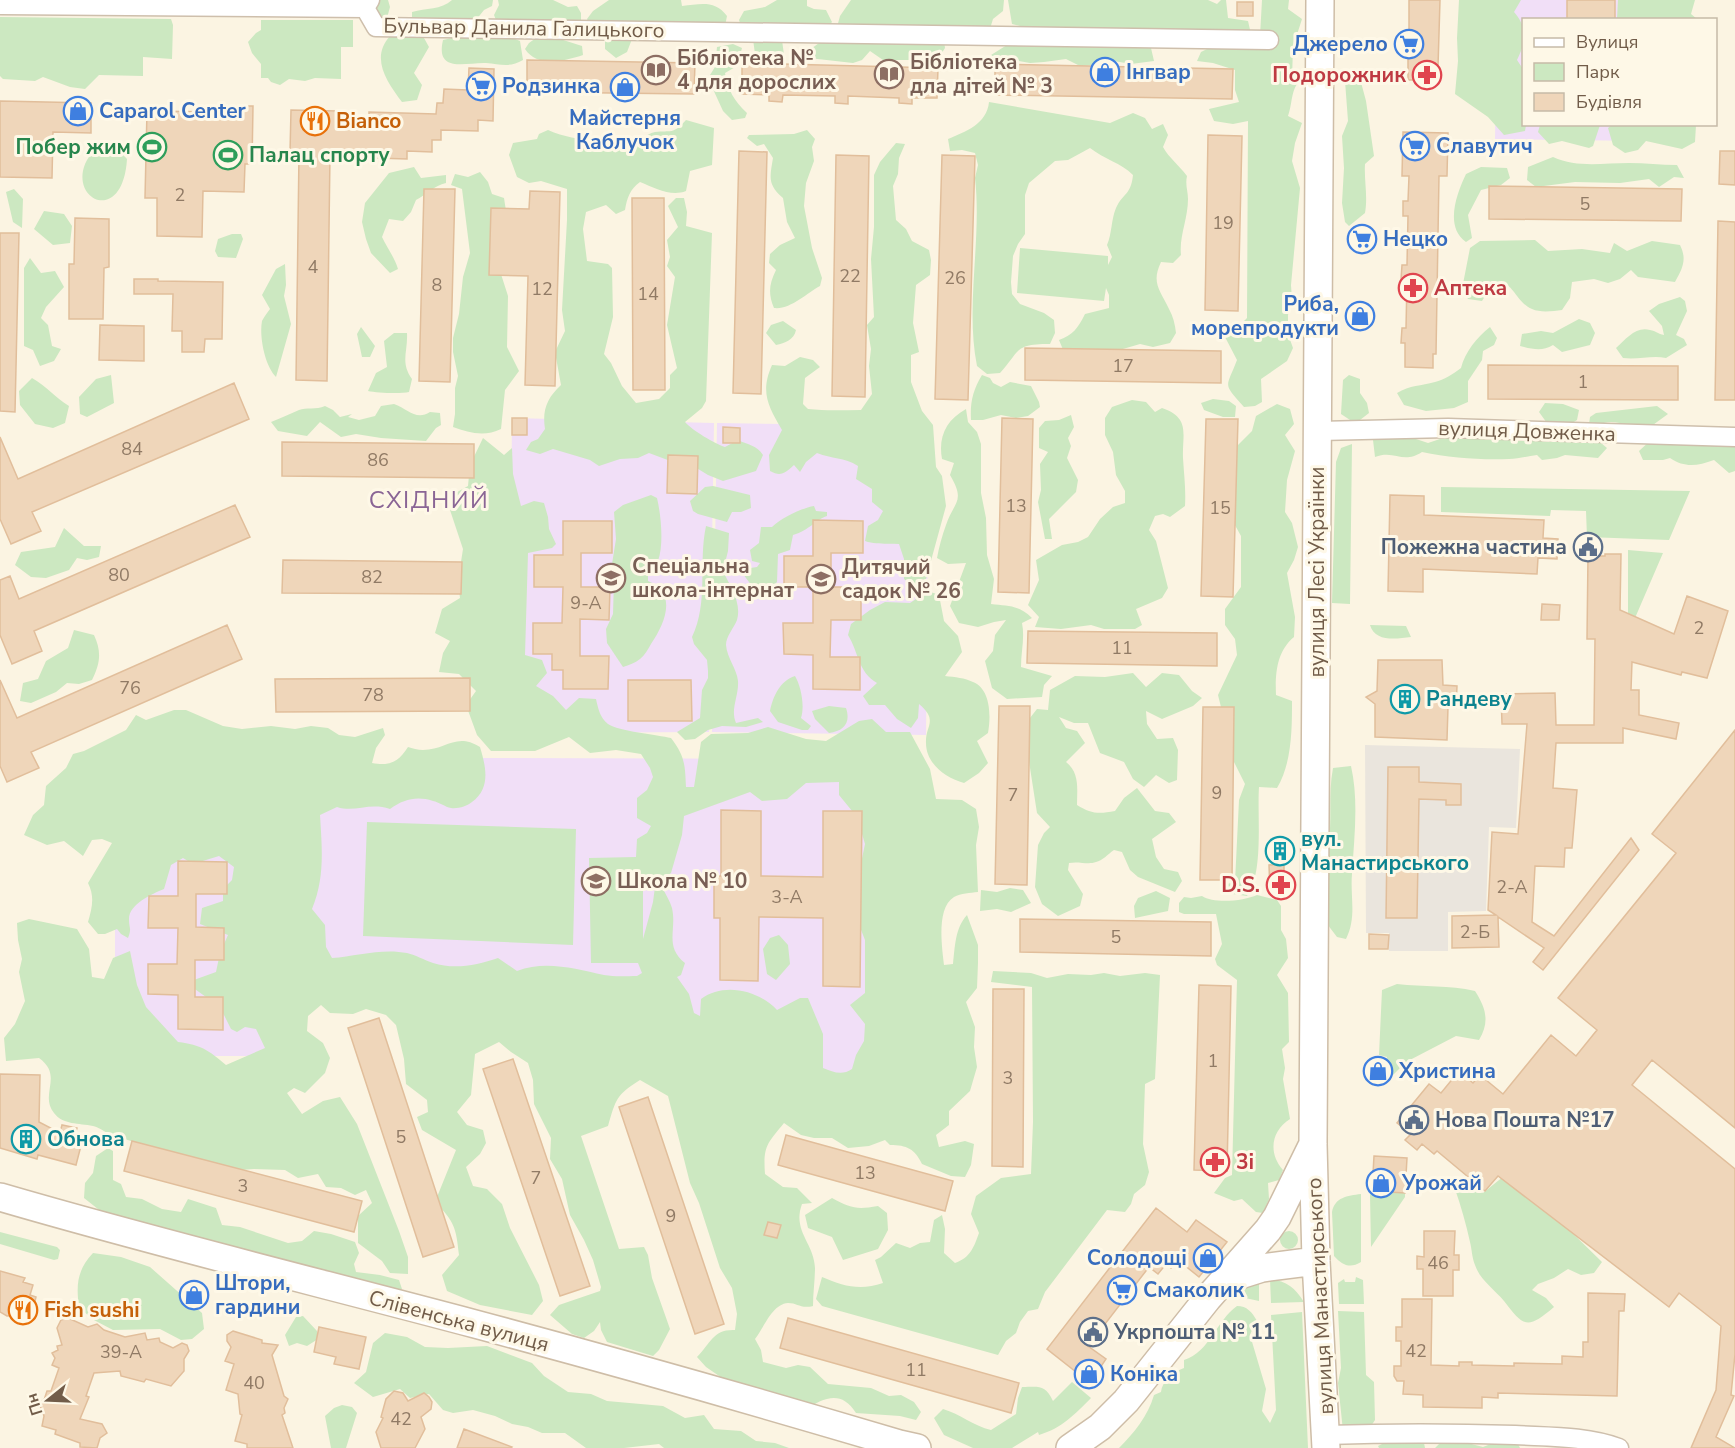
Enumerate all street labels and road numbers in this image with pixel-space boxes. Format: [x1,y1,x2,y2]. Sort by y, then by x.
street label: Бульвар Данила Галицького [383,12,665,44]
street label: вулиця Довженка [1438,414,1616,448]
street label: вулиця Лесі Українки [1303,467,1331,677]
street label: вулиця Манастирського [1300,1177,1340,1415]
street label: Слівенська вулиця [366,1283,552,1359]

